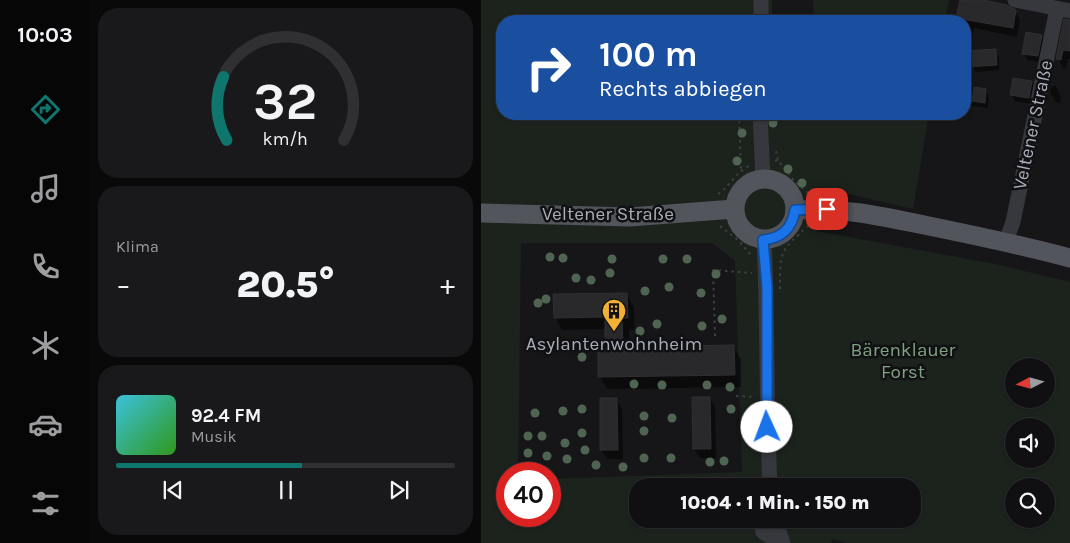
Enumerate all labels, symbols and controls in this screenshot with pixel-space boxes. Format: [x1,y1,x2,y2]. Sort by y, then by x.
text: 10:03 [17,22,73,48]
text: 100 m [599,34,698,75]
icon: right [516,35,581,100]
street label: Veltener Straße [1009,58,1057,192]
text: 32 [254,71,317,132]
text: Rechts abbiegen [599,76,767,102]
icon: directions [28,92,63,127]
text: km/h [263,129,308,150]
icon: music [28,171,63,206]
pin [806,188,848,230]
icon: arrive [813,195,841,223]
street label: Veltener Straße [542,203,674,225]
text: Klima [116,237,159,256]
icon: phone [28,249,63,284]
text: 20.5° [236,262,335,307]
text: − [116,268,131,301]
text: + [440,268,455,301]
building icon: Asylantenwohnheim [601,298,627,332]
icon: climate [28,328,63,363]
place label: Asylantenwohnheim [526,333,702,355]
park label: Bärenklauer Forst [851,339,956,383]
north arrow [1005,358,1055,408]
map controls [1005,358,1055,528]
position arrow [740,400,792,452]
text: 92.4 FM [191,405,261,427]
icon: car [28,407,63,442]
button: sound [1005,418,1055,468]
text: Musik [191,427,236,446]
speed limit sign: 40 [496,462,561,527]
icon: previous [159,476,187,504]
icon: pause [272,476,300,504]
icon: next [385,476,413,504]
button: search [1005,478,1055,528]
icon: filters [28,486,63,521]
text: 10:04 · 1 Min. · 150 m [680,492,870,514]

